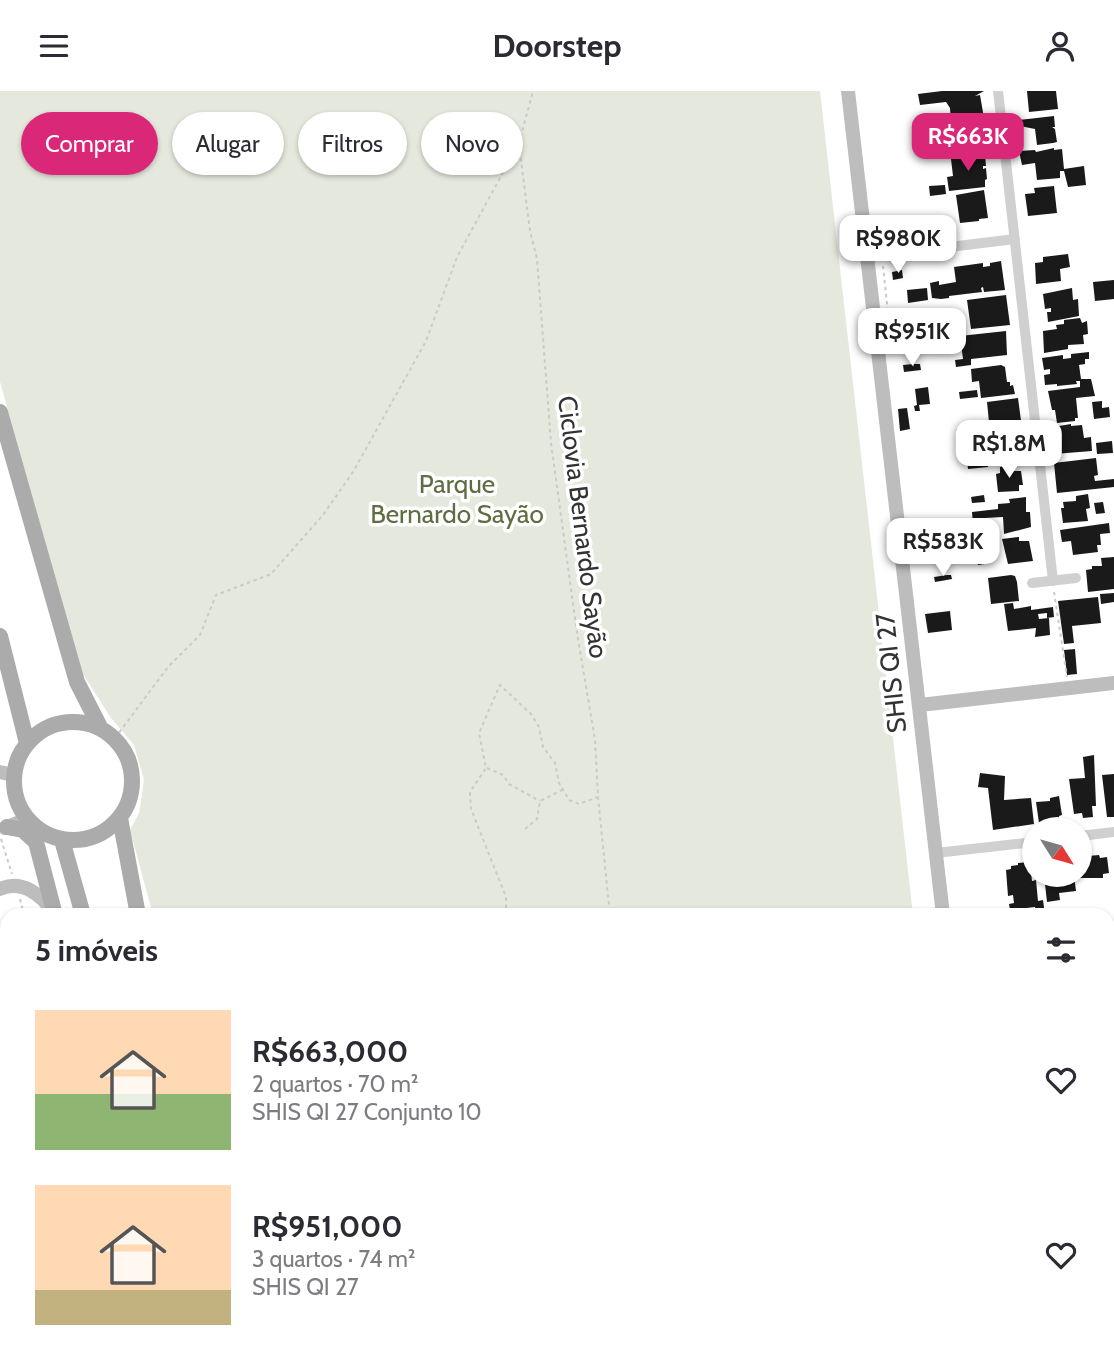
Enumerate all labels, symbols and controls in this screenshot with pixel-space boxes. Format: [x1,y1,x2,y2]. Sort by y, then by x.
text: Doorstep [492,26,622,65]
icon: menu [35,27,73,65]
icon: person [1041,27,1079,65]
chip: Comprar [21,112,158,175]
chip: Alugar [172,112,284,175]
chip: Filtros [298,112,407,175]
chip: Novo [421,112,523,175]
pin: R$663K [911,113,1025,173]
text: R$663K [928,122,1008,150]
pin: R$980K [841,215,955,275]
text: R$980K [855,224,941,252]
pin: R$951K [855,309,969,368]
text: R$951K [874,317,950,345]
street label: Ciclovia Bernardo Sayão [551,394,615,660]
pin: R$1.8M [952,421,1066,480]
text: R$1.8M [972,429,1046,457]
park label: Parque Bernardo Sayão [370,468,544,530]
pin: R$583K [886,519,1000,578]
text: R$583K [903,527,983,555]
street label: SHIS QI 27 [869,611,913,735]
north arrow [1022,817,1092,887]
map controls [1022,817,1092,887]
icon: filters [1042,931,1080,969]
text: 5 imóveis [35,932,158,969]
text: R$663,000 [252,1033,408,1070]
icon: home [91,1038,175,1122]
icon: heart [1042,1061,1080,1099]
text: 2 quartos · 70 m² [252,1070,418,1098]
text: SHIS QI 27 Conjunto 10 [252,1098,482,1126]
text: R$951,000 [252,1208,402,1245]
icon: home [91,1213,175,1297]
icon: heart [1042,1236,1080,1274]
text: 3 quartos · 74 m² [252,1245,415,1273]
text: SHIS QI 27 [252,1273,359,1301]

